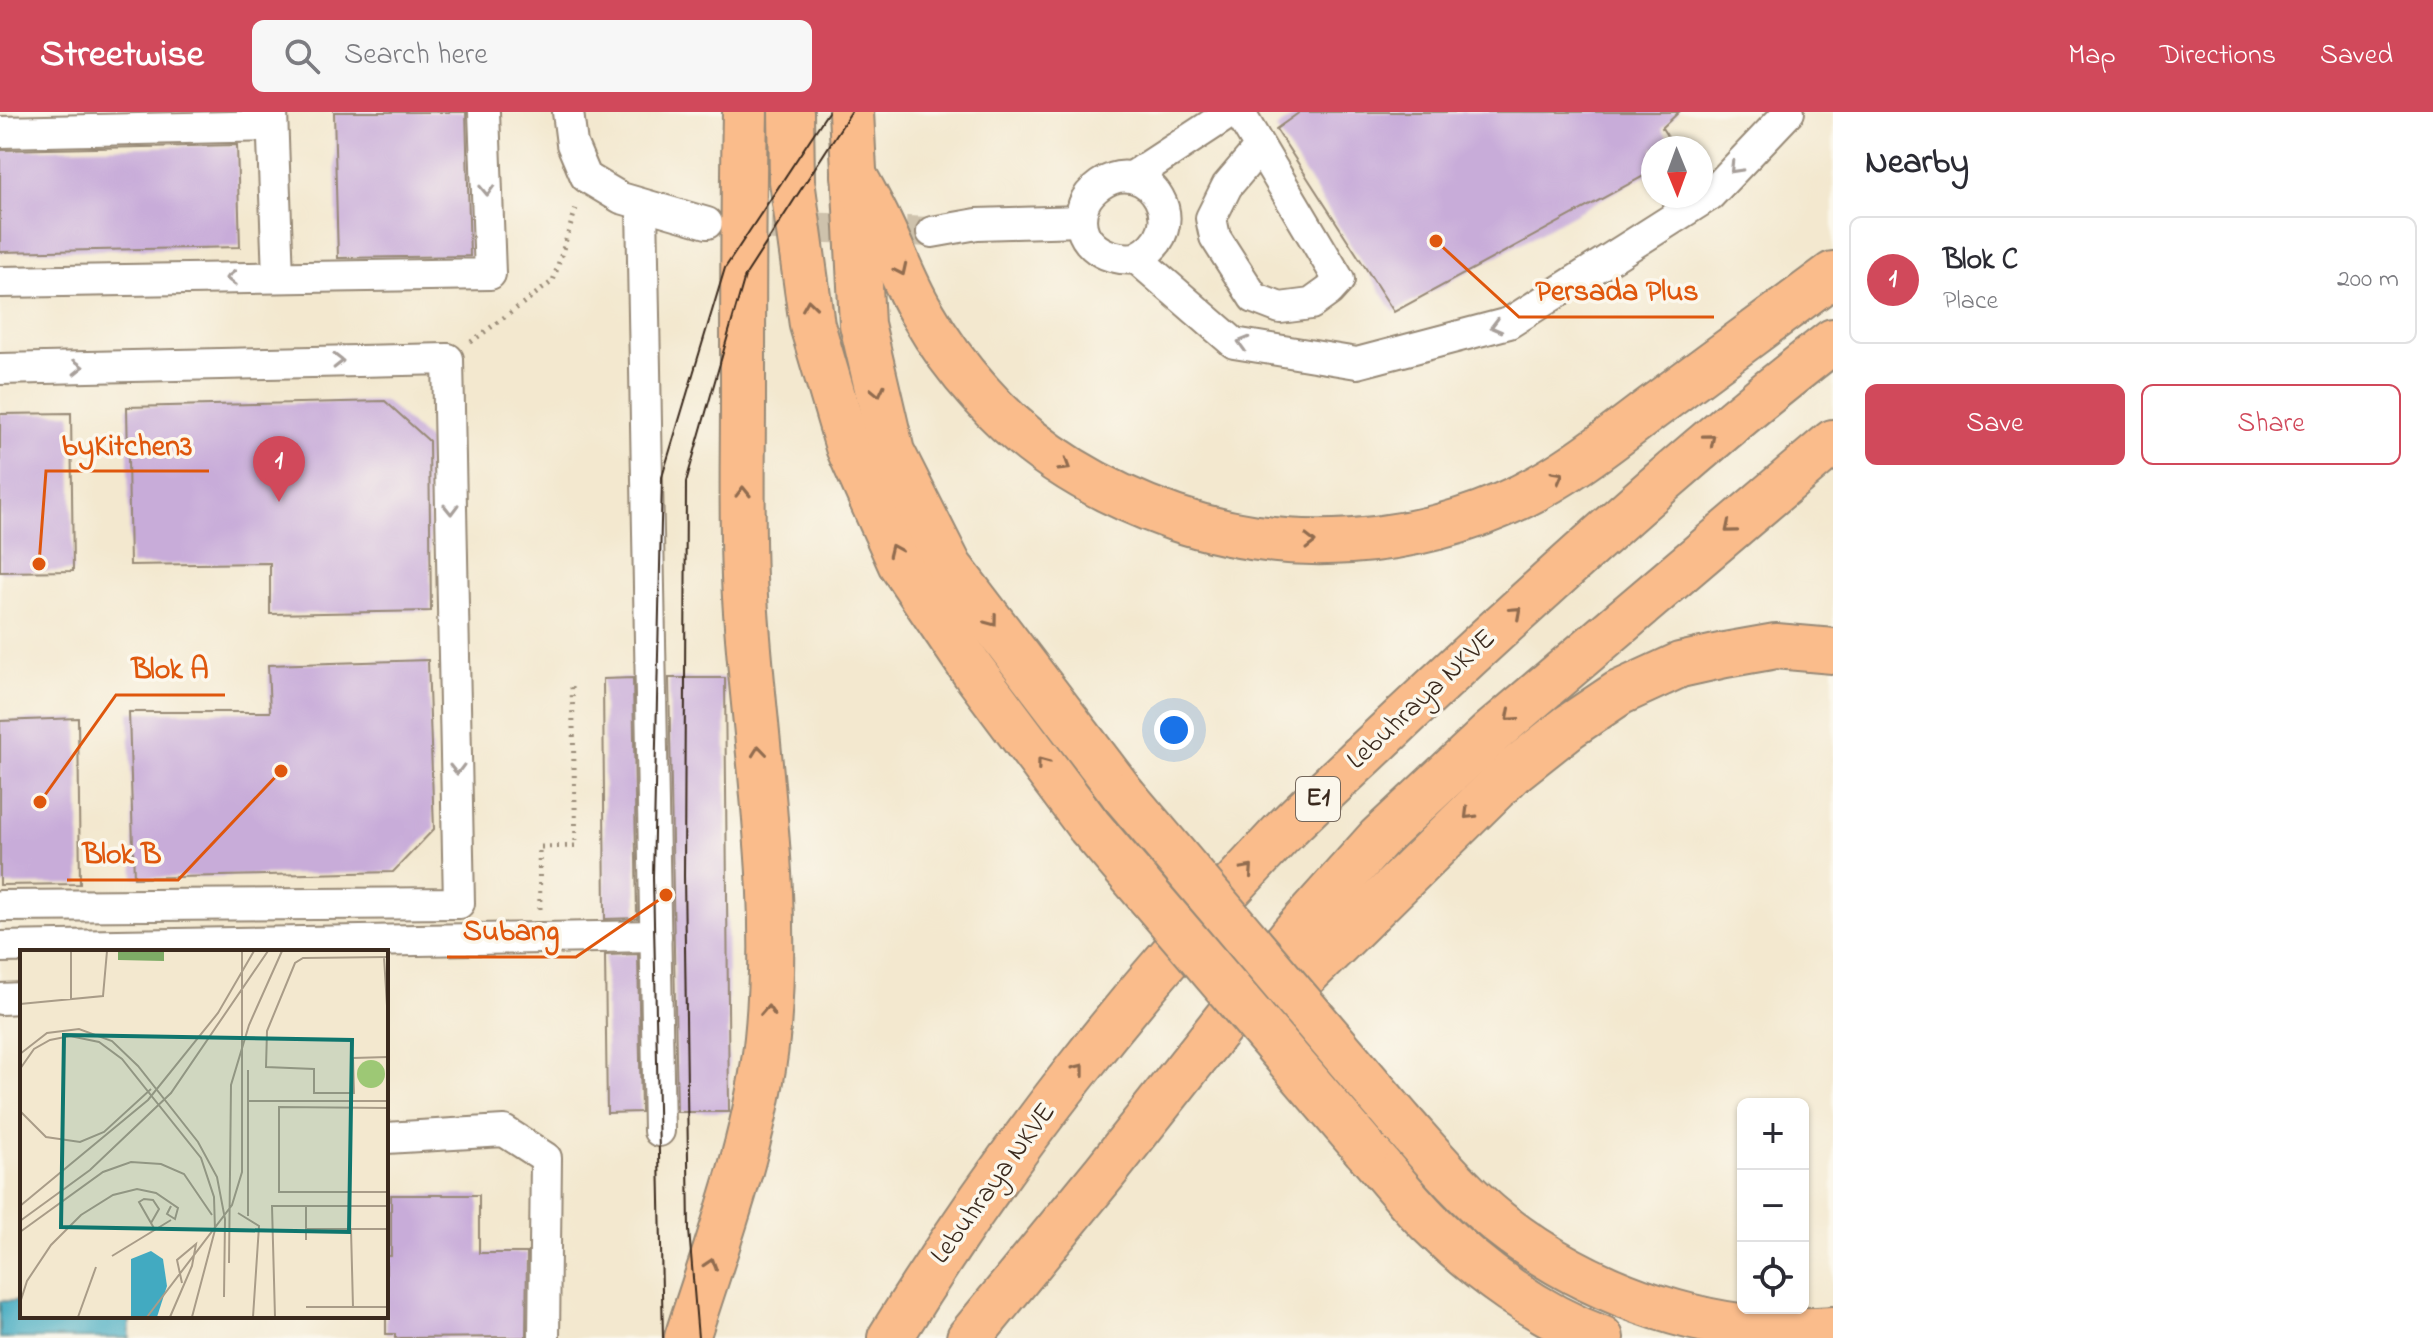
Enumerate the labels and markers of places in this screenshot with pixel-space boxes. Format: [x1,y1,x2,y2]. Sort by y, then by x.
callout: Persada Plus [1519,263,1714,317]
callout: byKitchen3 [46,417,209,471]
pin: 1 [253,436,305,502]
callout: Blok A [116,641,225,695]
callout: Blok B [67,826,178,880]
callout: Subang [447,903,576,957]

